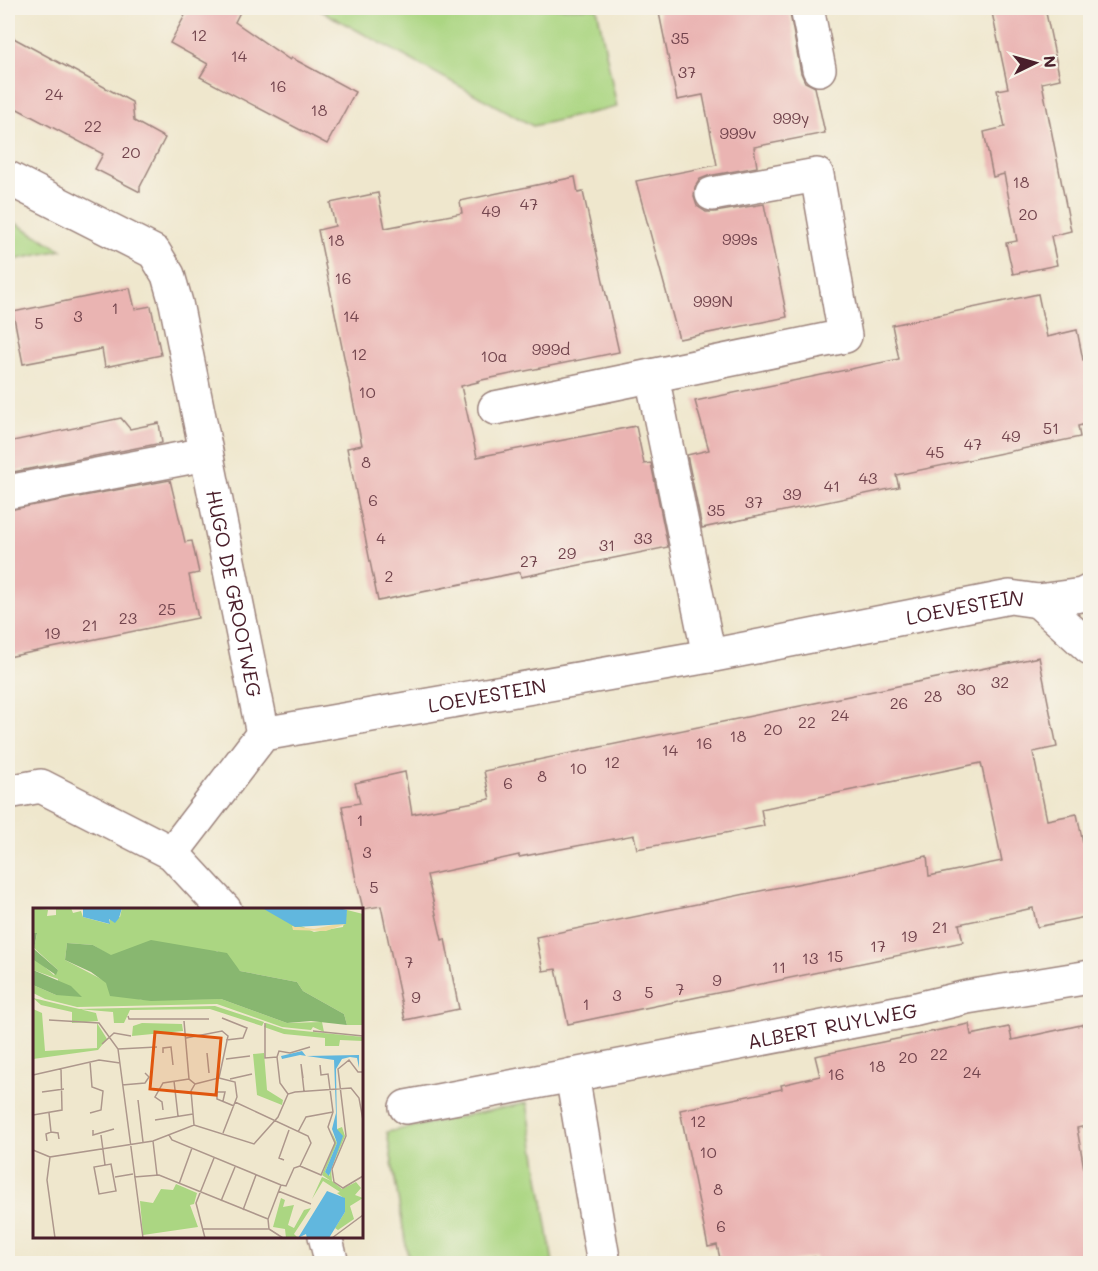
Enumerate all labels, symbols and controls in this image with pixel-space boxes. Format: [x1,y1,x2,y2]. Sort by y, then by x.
house number: 12 [191,24,207,45]
house number: 35 [671,27,689,48]
north arrow [1005,33,1065,93]
house number: 14 [231,45,248,66]
text: N [1039,55,1061,69]
house number: 37 [678,61,696,82]
house number: 16 [270,75,286,96]
house number: 24 [45,83,64,104]
house number: 18 [311,99,328,120]
house number: 999y [773,107,809,128]
house number: 22 [84,115,102,136]
house number: 999v [720,122,756,143]
house number: 20 [122,141,141,162]
house number: 18 [1013,171,1030,192]
house number: 47 [520,193,538,214]
house number: 49 [482,200,500,221]
house number: 20 [1019,203,1038,224]
house number: 999s [722,228,758,249]
house number: 18 [328,229,345,250]
house number: 16 [335,267,351,288]
house number: 999N [693,290,733,311]
house number: 1 [111,297,119,318]
house number: 3 [73,305,83,326]
house number: 14 [343,305,360,326]
house number: 5 [34,312,44,333]
house number: 999d [532,338,570,359]
house number: 12 [351,343,367,364]
house number: 10a [481,345,508,366]
house number: 10 [358,381,376,402]
house number: 51 [1043,417,1059,438]
house number: 49 [1002,425,1020,446]
house number: 47 [964,433,982,454]
house number: 45 [926,441,944,462]
house number: 8 [361,451,371,472]
house number: 43 [859,467,877,488]
house number: 41 [824,475,840,496]
house number: 39 [783,483,801,504]
street label: HUGO DE GROOTWEG [201,488,268,699]
house number: 6 [368,489,378,510]
house number: 37 [745,491,763,512]
house number: 35 [707,499,725,520]
house number: 4 [376,527,386,548]
house number: 33 [634,527,652,548]
house number: 31 [599,534,615,555]
house number: 29 [558,542,576,563]
house number: 27 [520,550,538,571]
house number: 2 [385,565,393,586]
street label: LOEVESTEIN [904,584,1026,630]
house number: 25 [158,598,176,619]
house number: 23 [119,607,137,628]
house number: 21 [82,614,98,635]
house number: 19 [44,622,60,643]
house number: 32 [991,671,1009,692]
street label: LOEVESTEIN [426,672,548,718]
house number: 30 [956,678,976,699]
house number: 28 [924,685,943,706]
house number: 26 [890,692,908,713]
house number: 24 [831,704,850,725]
house number: 22 [798,711,816,732]
house number: 20 [764,718,783,739]
house number: 18 [730,725,747,746]
house number: 16 [696,732,712,753]
house number: 14 [662,739,679,760]
house number: 12 [604,751,620,772]
house number: 10 [569,757,587,778]
house number: 8 [537,765,547,786]
house number: 6 [503,772,513,793]
house number: 1 [356,809,364,830]
house number: 3 [362,841,372,862]
house number: 5 [369,876,379,897]
inset map [33,908,363,1238]
house number: 21 [932,916,948,937]
house number: 19 [901,925,917,946]
house number: 17 [870,935,886,956]
house number: 15 [827,945,843,966]
house number: 13 [802,947,818,968]
house number: 7 [405,951,414,972]
house number: 11 [772,956,786,977]
house number: 9 [712,969,722,990]
house number: 7 [676,978,685,999]
house number: 5 [644,981,654,1002]
house number: 3 [612,984,622,1005]
house number: 9 [411,986,421,1007]
house number: 1 [582,993,590,1014]
street label: ALBERT RUYLWEG [745,996,919,1054]
house number: 22 [930,1043,948,1064]
house number: 20 [899,1046,918,1067]
house number: 18 [869,1055,886,1076]
house number: 24 [963,1061,982,1082]
house number: 16 [828,1063,844,1084]
house number: 12 [690,1110,706,1131]
house number: 10 [699,1141,717,1162]
house number: 8 [713,1178,723,1199]
house number: 6 [716,1215,726,1236]

